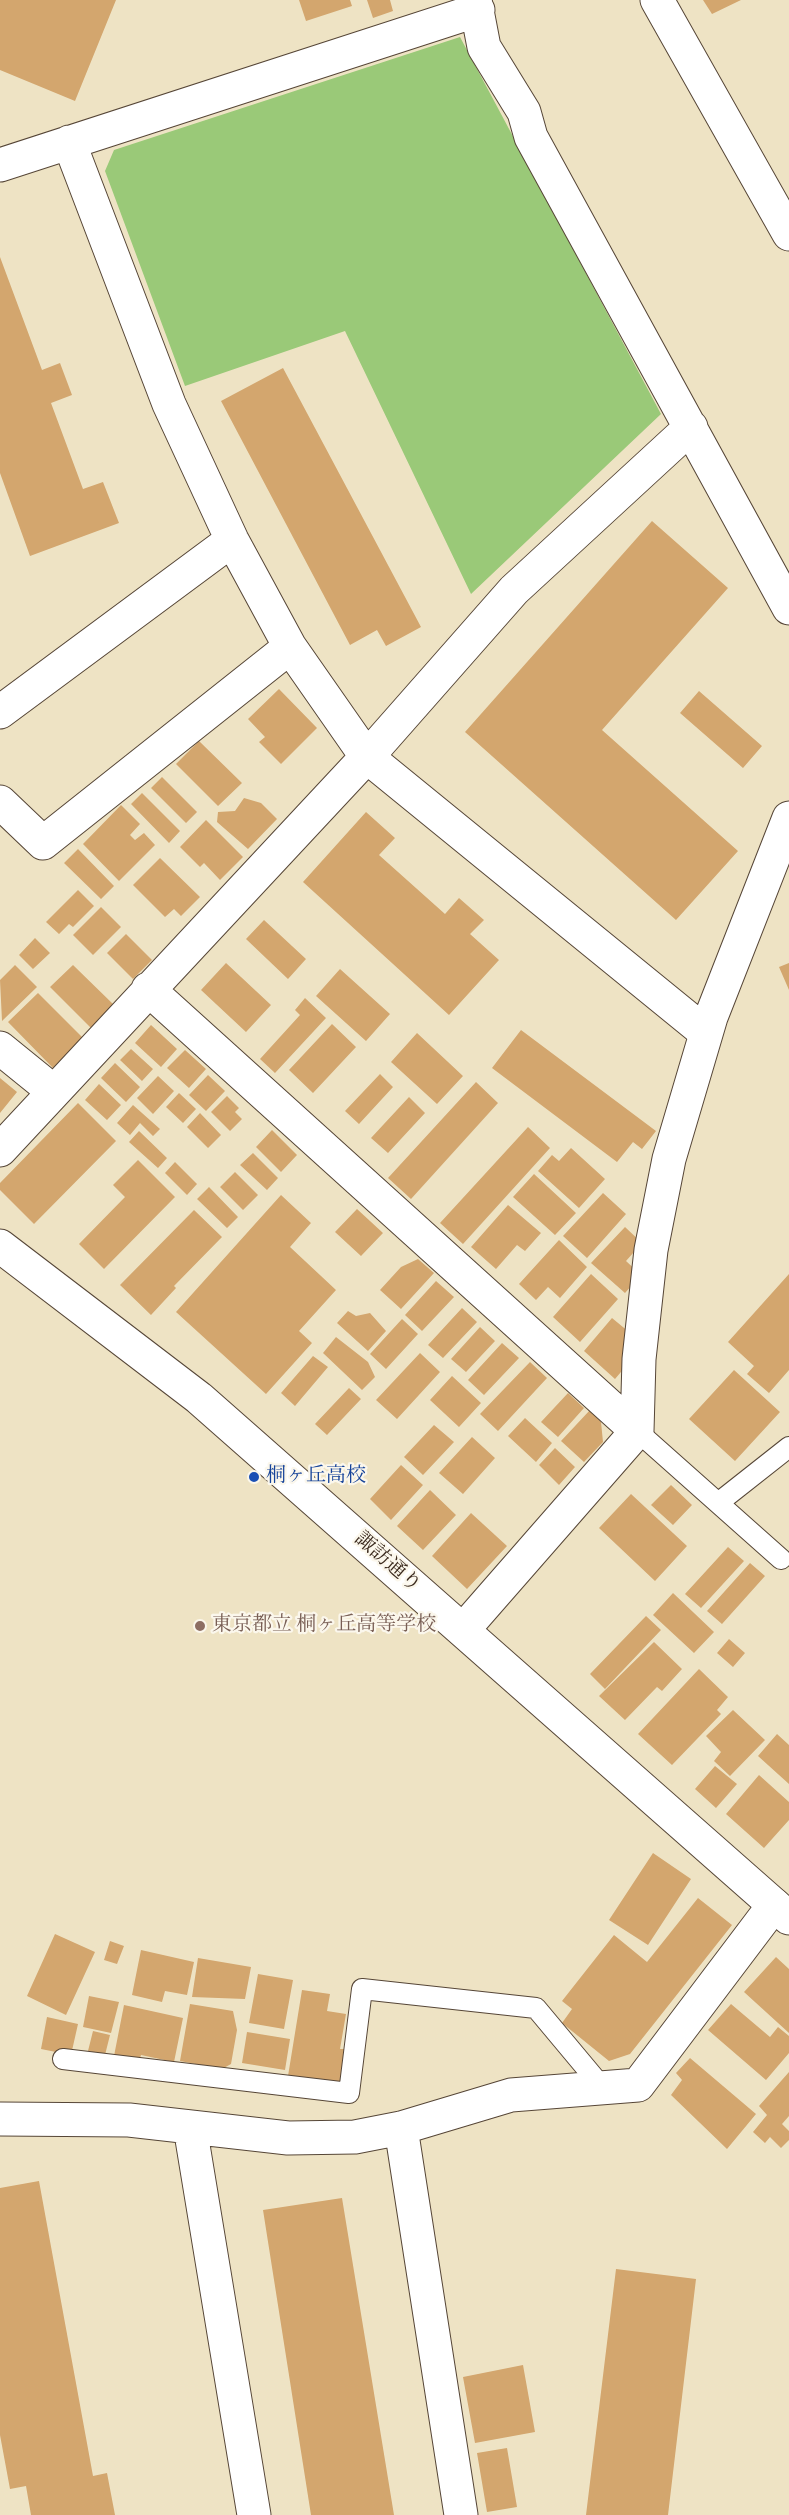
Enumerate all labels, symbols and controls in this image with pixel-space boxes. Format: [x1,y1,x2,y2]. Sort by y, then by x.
place label: 桐ヶ丘高校 [266,1465,366,1489]
marker: 桐ヶ丘高校 [247,1470,261,1484]
street label: 諏訪通り [349,1528,425,1598]
place label: 東京都立 桐ヶ丘高等学校 [212,1614,436,1638]
marker: 東京都立 桐ヶ丘高等学校 [193,1619,207,1633]

